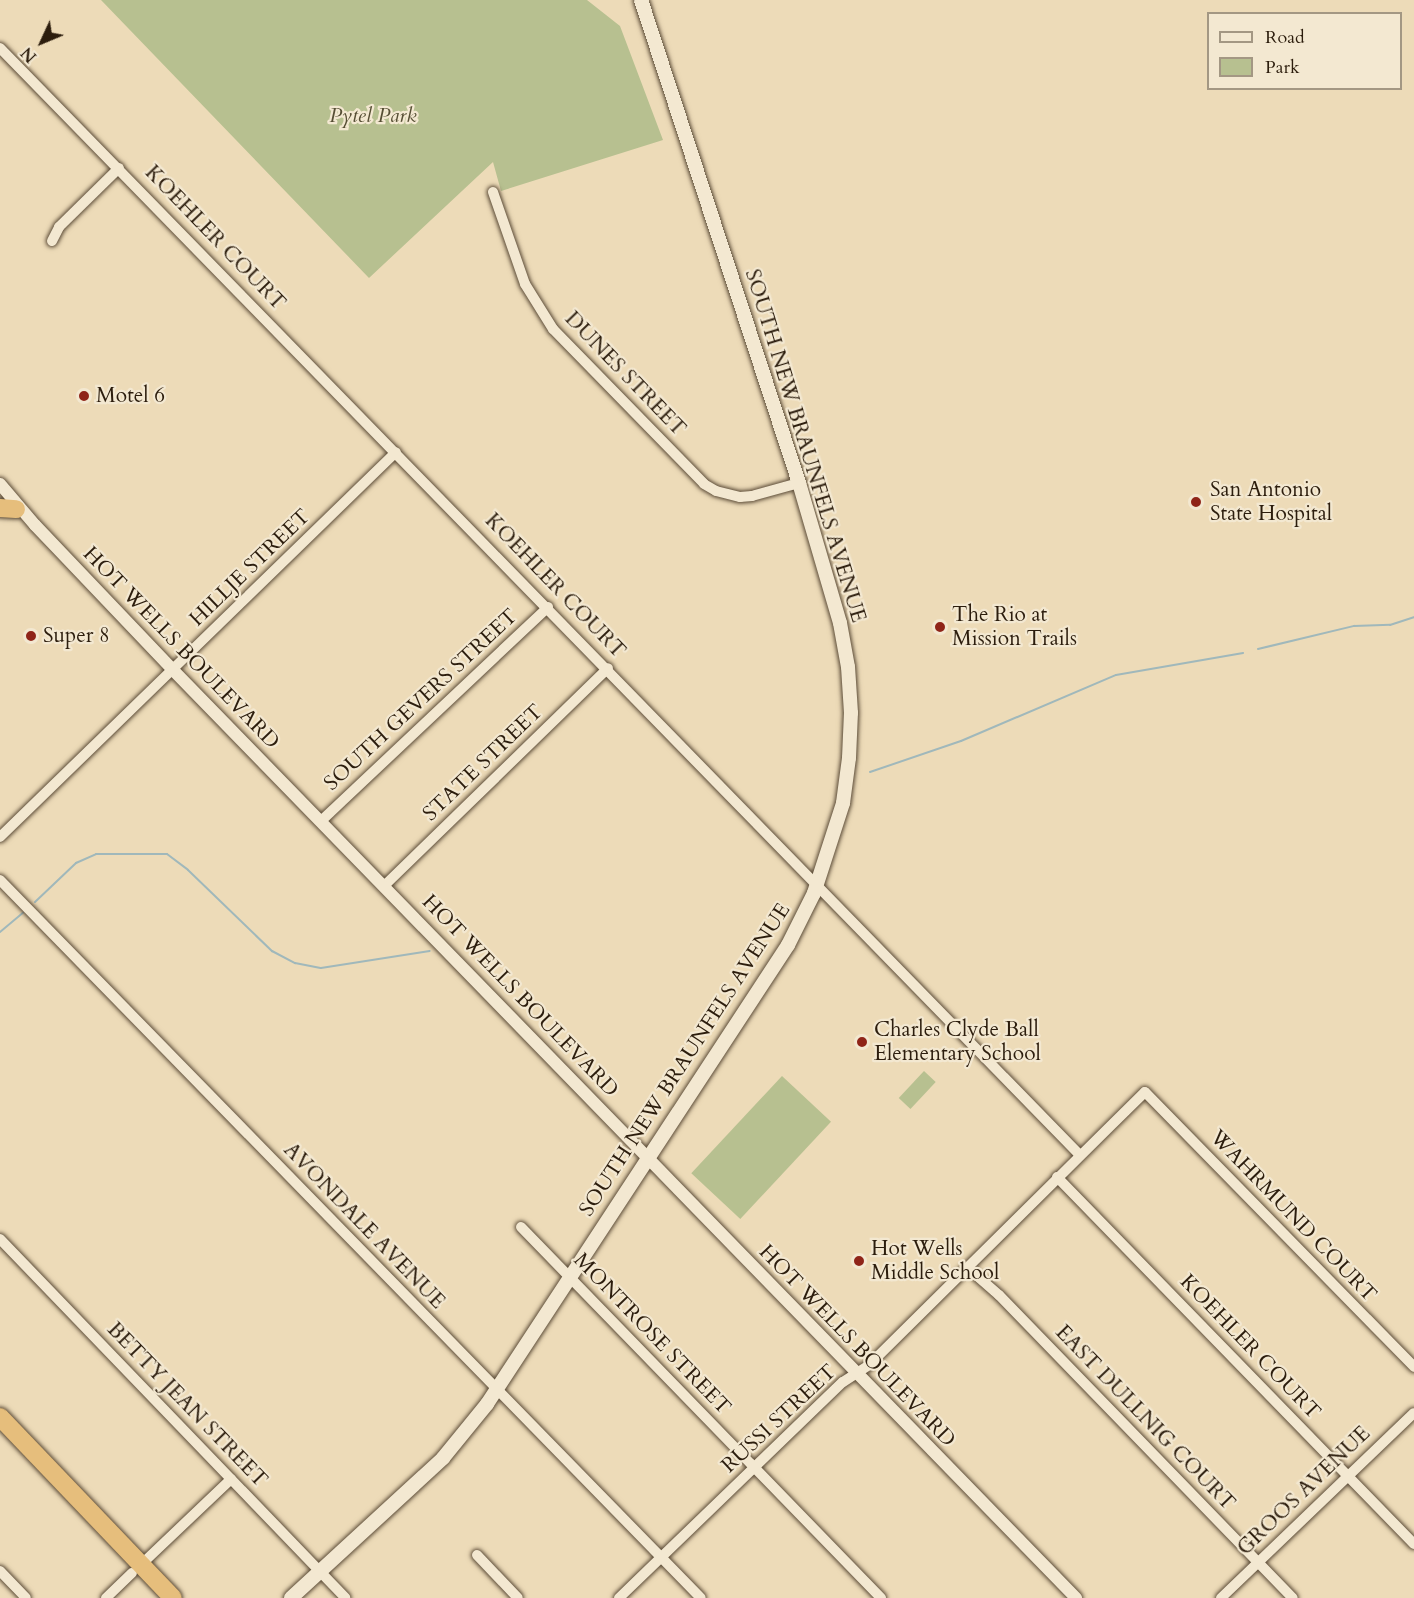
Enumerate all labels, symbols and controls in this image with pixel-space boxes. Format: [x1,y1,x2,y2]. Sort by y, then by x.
north arrow [12,12,72,72]
legend [1207,12,1402,90]
text: Road [1265,25,1305,50]
text: N [16,42,42,67]
text: Park [1265,55,1300,80]
park label: Pytel Park [329,103,417,129]
street label: KOEHLER COURT [139,160,291,316]
street label: SOUTH NEW BRAUNFELS AVENUE [739,266,871,626]
street label: DUNES STREET [559,307,691,441]
place label: Motel 6 [96,383,165,409]
marker: Motel 6 [77,389,91,403]
place label: San Antonio State Hospital [1210,477,1332,527]
marker: San Antonio State Hospital [1187,493,1205,511]
street label: HILLJE STREET [185,504,315,632]
street label: KOEHLER COURT [479,508,631,664]
street label: HOT WELLS BOULEVARD [78,542,284,754]
place label: The Rio at Mission Trails [952,602,1077,652]
street label: SOUTH GEVERS STREET [319,604,523,796]
marker: The Rio at Mission Trails [933,620,947,634]
place label: Super 8 [43,623,110,649]
marker: Super 8 [24,629,38,643]
street label: STATE STREET [418,700,548,826]
street label: HOT WELLS BOULEVARD [417,890,623,1102]
street label: SOUTH NEW BRAUNFELS AVENUE [574,899,796,1221]
place label: Charles Clyde Ball Elementary School [874,1017,1041,1067]
marker: Charles Clyde Ball Elementary School [855,1035,869,1049]
street label: WAHRMUND COURT [1204,1125,1382,1307]
street label: AVONDALE AVENUE [278,1138,450,1314]
place label: Hot Wells Middle School [871,1236,999,1286]
street label: HOT WELLS BOULEVARD [754,1240,960,1452]
street label: MONTROSE STREET [568,1248,736,1420]
marker: Hot Wells Middle School [852,1254,866,1268]
street label: KOEHLER COURT [1174,1269,1326,1425]
street label: BETTY JEAN STREET [102,1317,272,1493]
street label: EAST DULLNIG COURT [1050,1320,1240,1516]
street label: RUSSI STREET [717,1360,841,1478]
street label: GROOS AVENUE [1232,1421,1376,1561]

